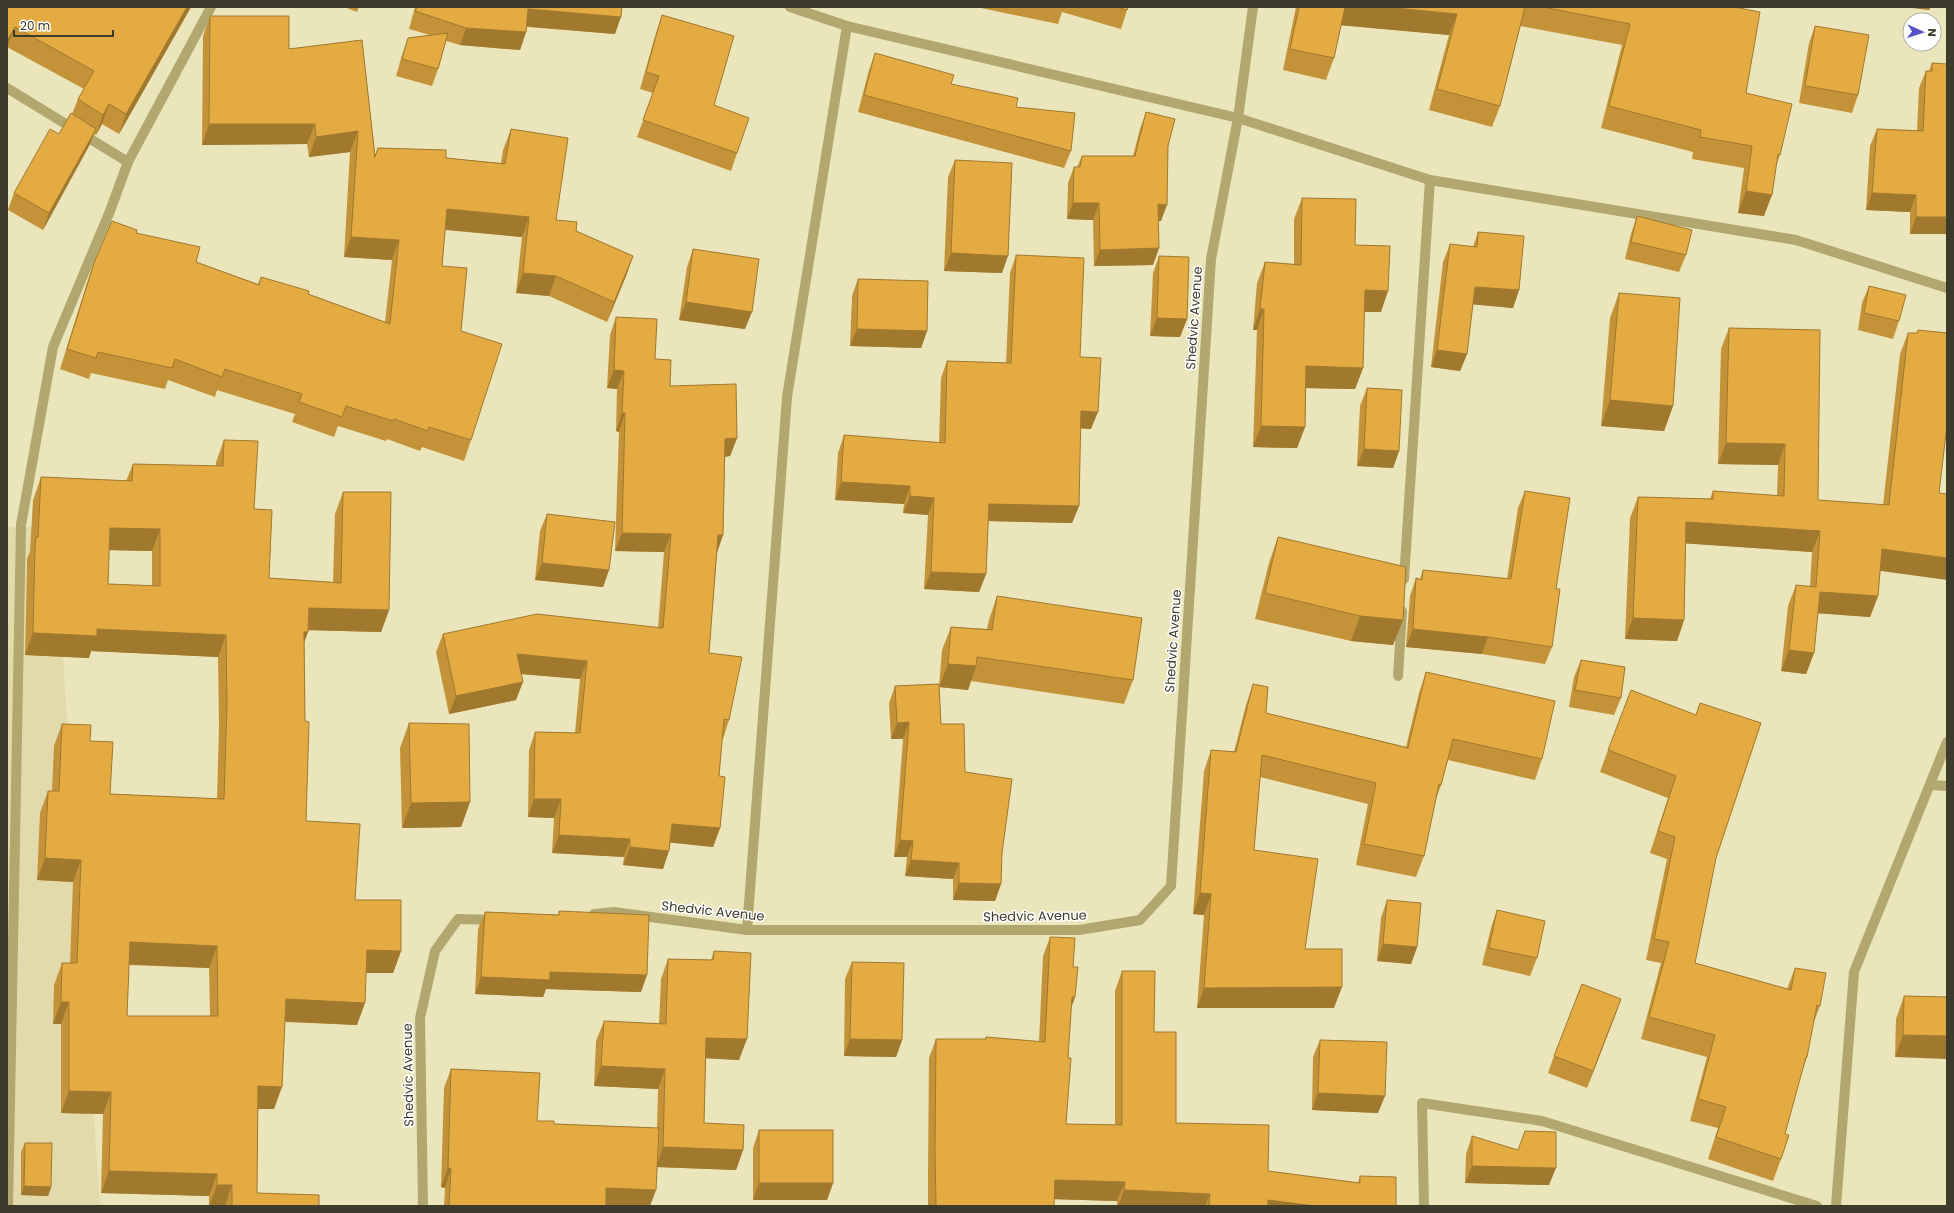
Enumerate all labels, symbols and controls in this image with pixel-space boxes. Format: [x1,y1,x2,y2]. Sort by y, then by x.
scale bar [14,12,113,38]
north arrow [1902,12,1942,52]
text: 20 m [20,17,50,34]
text: N [1924,28,1940,37]
street label: Shedvic Avenue [1181,266,1207,370]
street label: Shedvic Avenue [1160,589,1186,693]
street label: Shedvic Avenue [661,896,765,926]
street label: Shedvic Avenue [983,906,1087,926]
street label: Shedvic Avenue [398,1023,418,1127]

